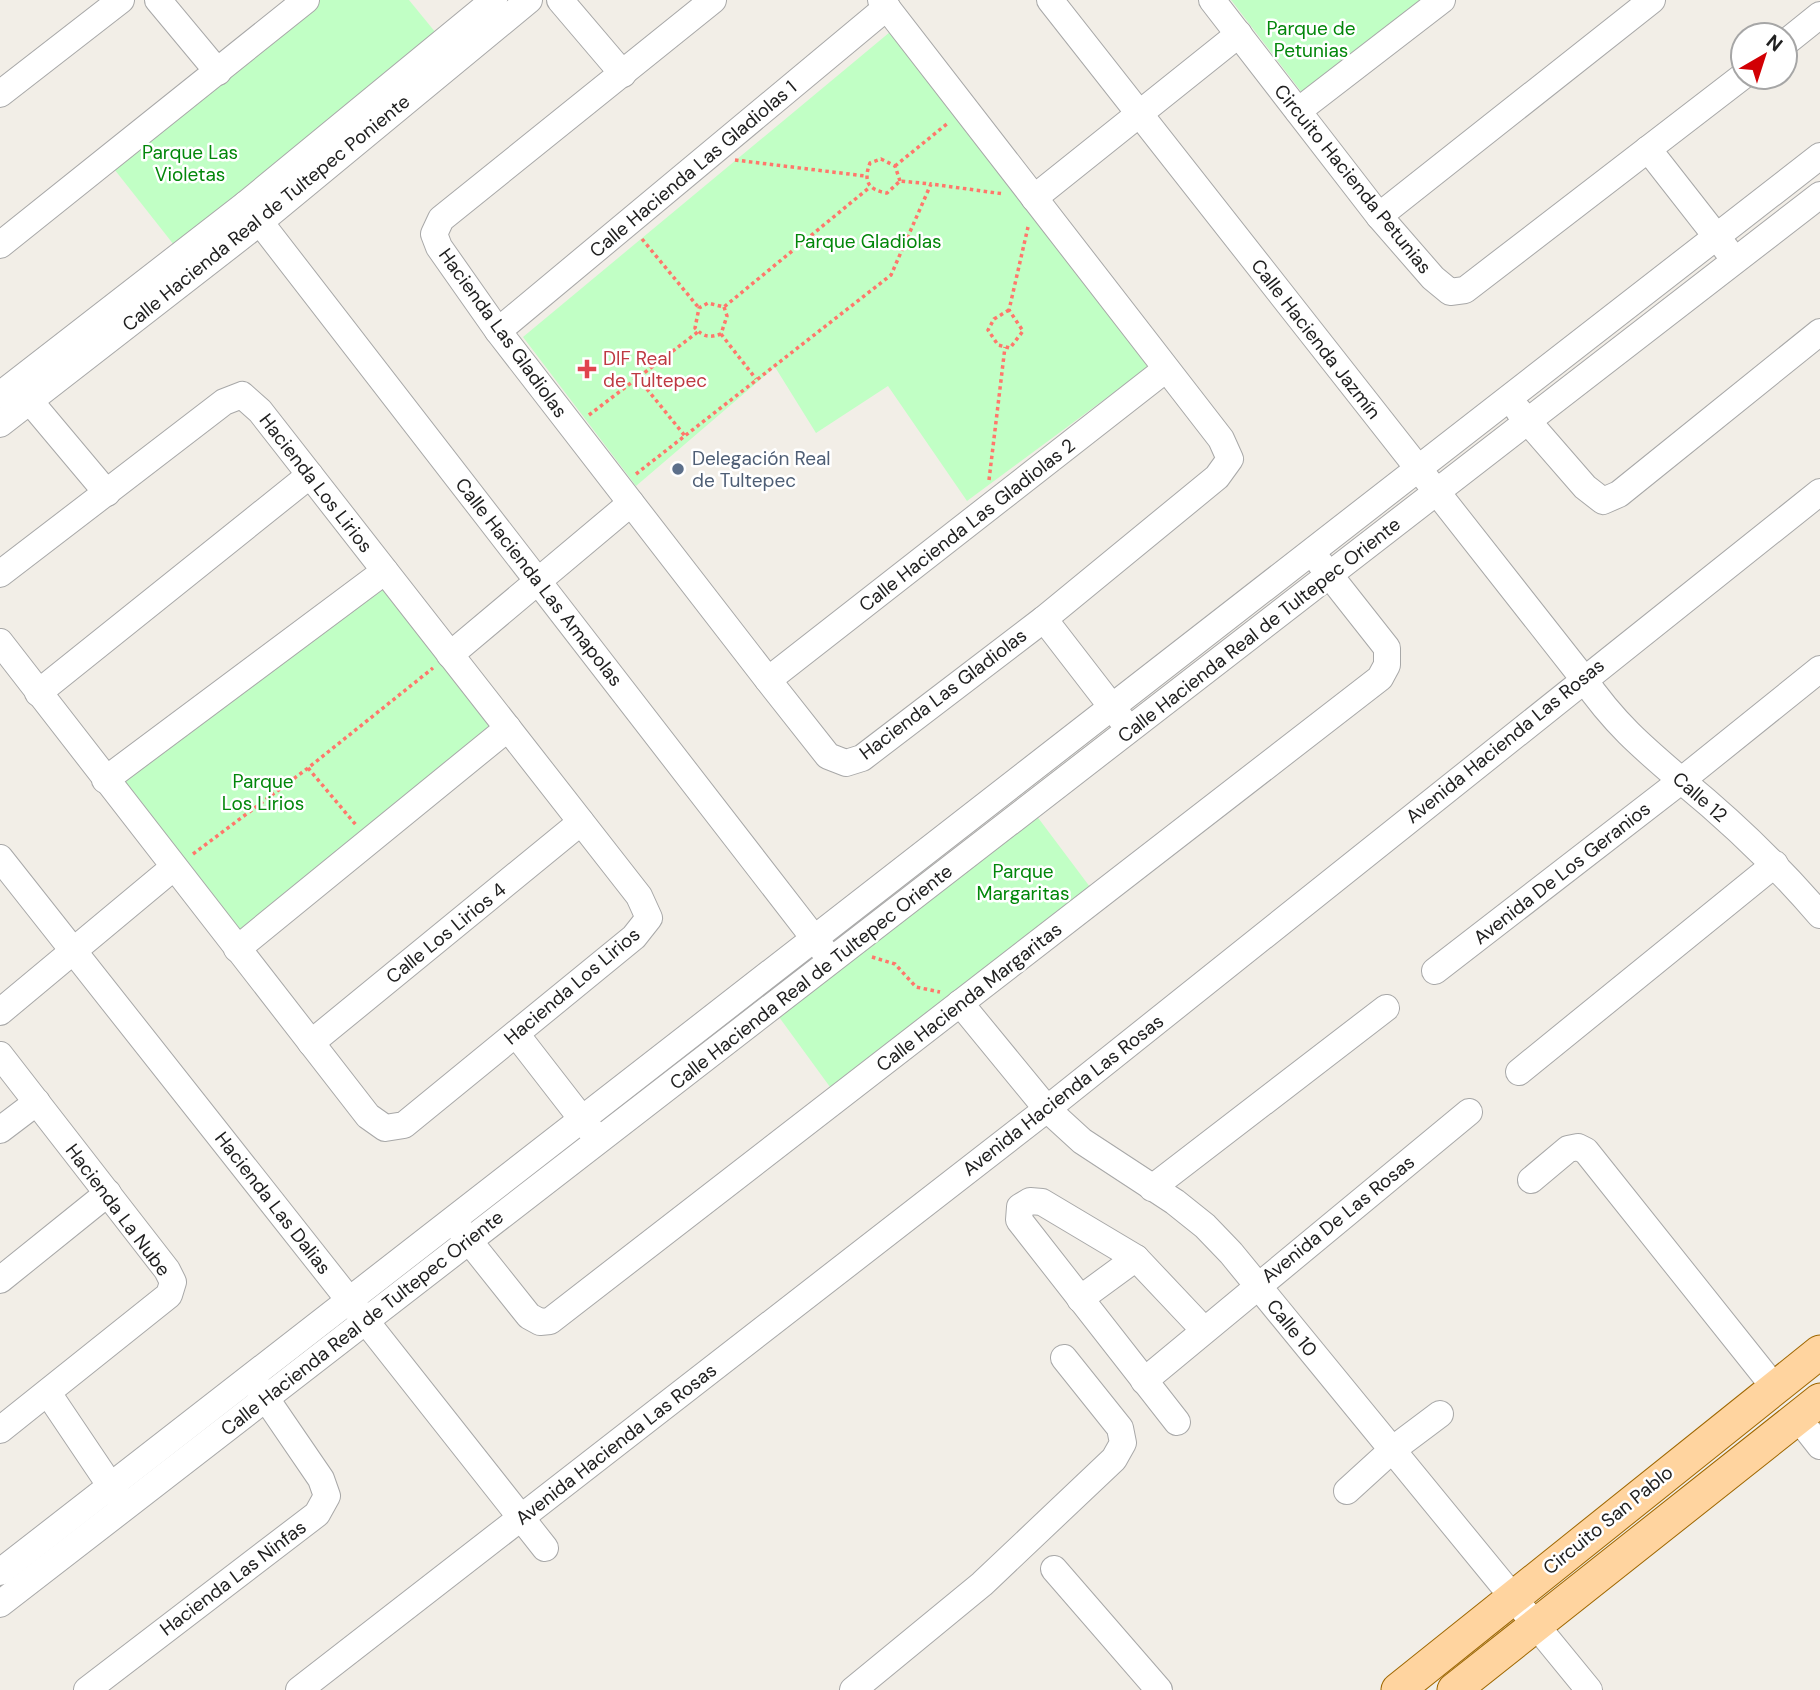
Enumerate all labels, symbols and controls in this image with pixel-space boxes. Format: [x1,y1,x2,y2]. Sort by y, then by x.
park label: Parque de Petunias [1267,16,1355,63]
north arrow [1729,21,1799,91]
text: N [1761,29,1788,57]
street label: Calle Hacienda Las Gladiolas 1 [584,75,802,263]
street label: Circuito Hacienda Petunias [1269,79,1437,279]
street label: Calle Hacienda Real de Tultepec Poniente [117,89,415,337]
park label: Parque Las Violetas [142,140,238,187]
park label: Parque Gladiolas [794,229,942,254]
street label: Hacienda Las Gladiolas [433,243,573,423]
street label: Calle Hacienda Jazmín [1246,254,1386,424]
place label: DIF Real de Tultepec [603,346,707,393]
marker: DIF Real de Tultepec [577,359,597,379]
street label: Hacienda Los Lirios [254,408,378,558]
street label: Calle Hacienda Las Gladiolas 2 [854,433,1080,617]
place label: Delegación Real de Tultepec [692,446,831,493]
marker: Delegación Real de Tultepec [670,461,686,477]
street label: Calle Hacienda Las Amapolas [450,473,628,691]
street label: Calle Hacienda Real de Tultepec Oriente [1113,512,1405,748]
street label: Hacienda Las Gladiolas [854,623,1032,765]
street label: Avenida Hacienda Las Rosas [1400,653,1610,829]
street label: Calle 12 [1667,766,1733,828]
park label: Parque Los Lirios [222,769,304,816]
street label: Avenida De Los Geranios [1468,796,1656,950]
street label: Calle Hacienda Real de Tultepec Oriente [665,859,957,1095]
park label: Parque Margaritas [977,859,1069,906]
street label: Calle Los Lirios 4 [381,877,511,989]
street label: Calle Hacienda Margaritas [871,917,1067,1077]
street label: Hacienda Los Lirios [499,922,645,1050]
street label: Avenida Hacienda Las Rosas [957,1009,1169,1181]
street label: Hacienda Las Dalias [209,1126,337,1280]
street label: Hacienda La Nube [60,1139,176,1281]
street label: Avenida De Las Rosas [1256,1149,1420,1289]
street label: Calle Hacienda Real de Tultepec Oriente [216,1205,508,1441]
street label: Calle 10 [1261,1294,1323,1362]
street label: Avenida Hacienda Las Rosas [510,1358,722,1530]
street label: Circuito San Pablo [1538,1460,1678,1580]
street label: Hacienda Las Ninfas [155,1515,311,1641]

